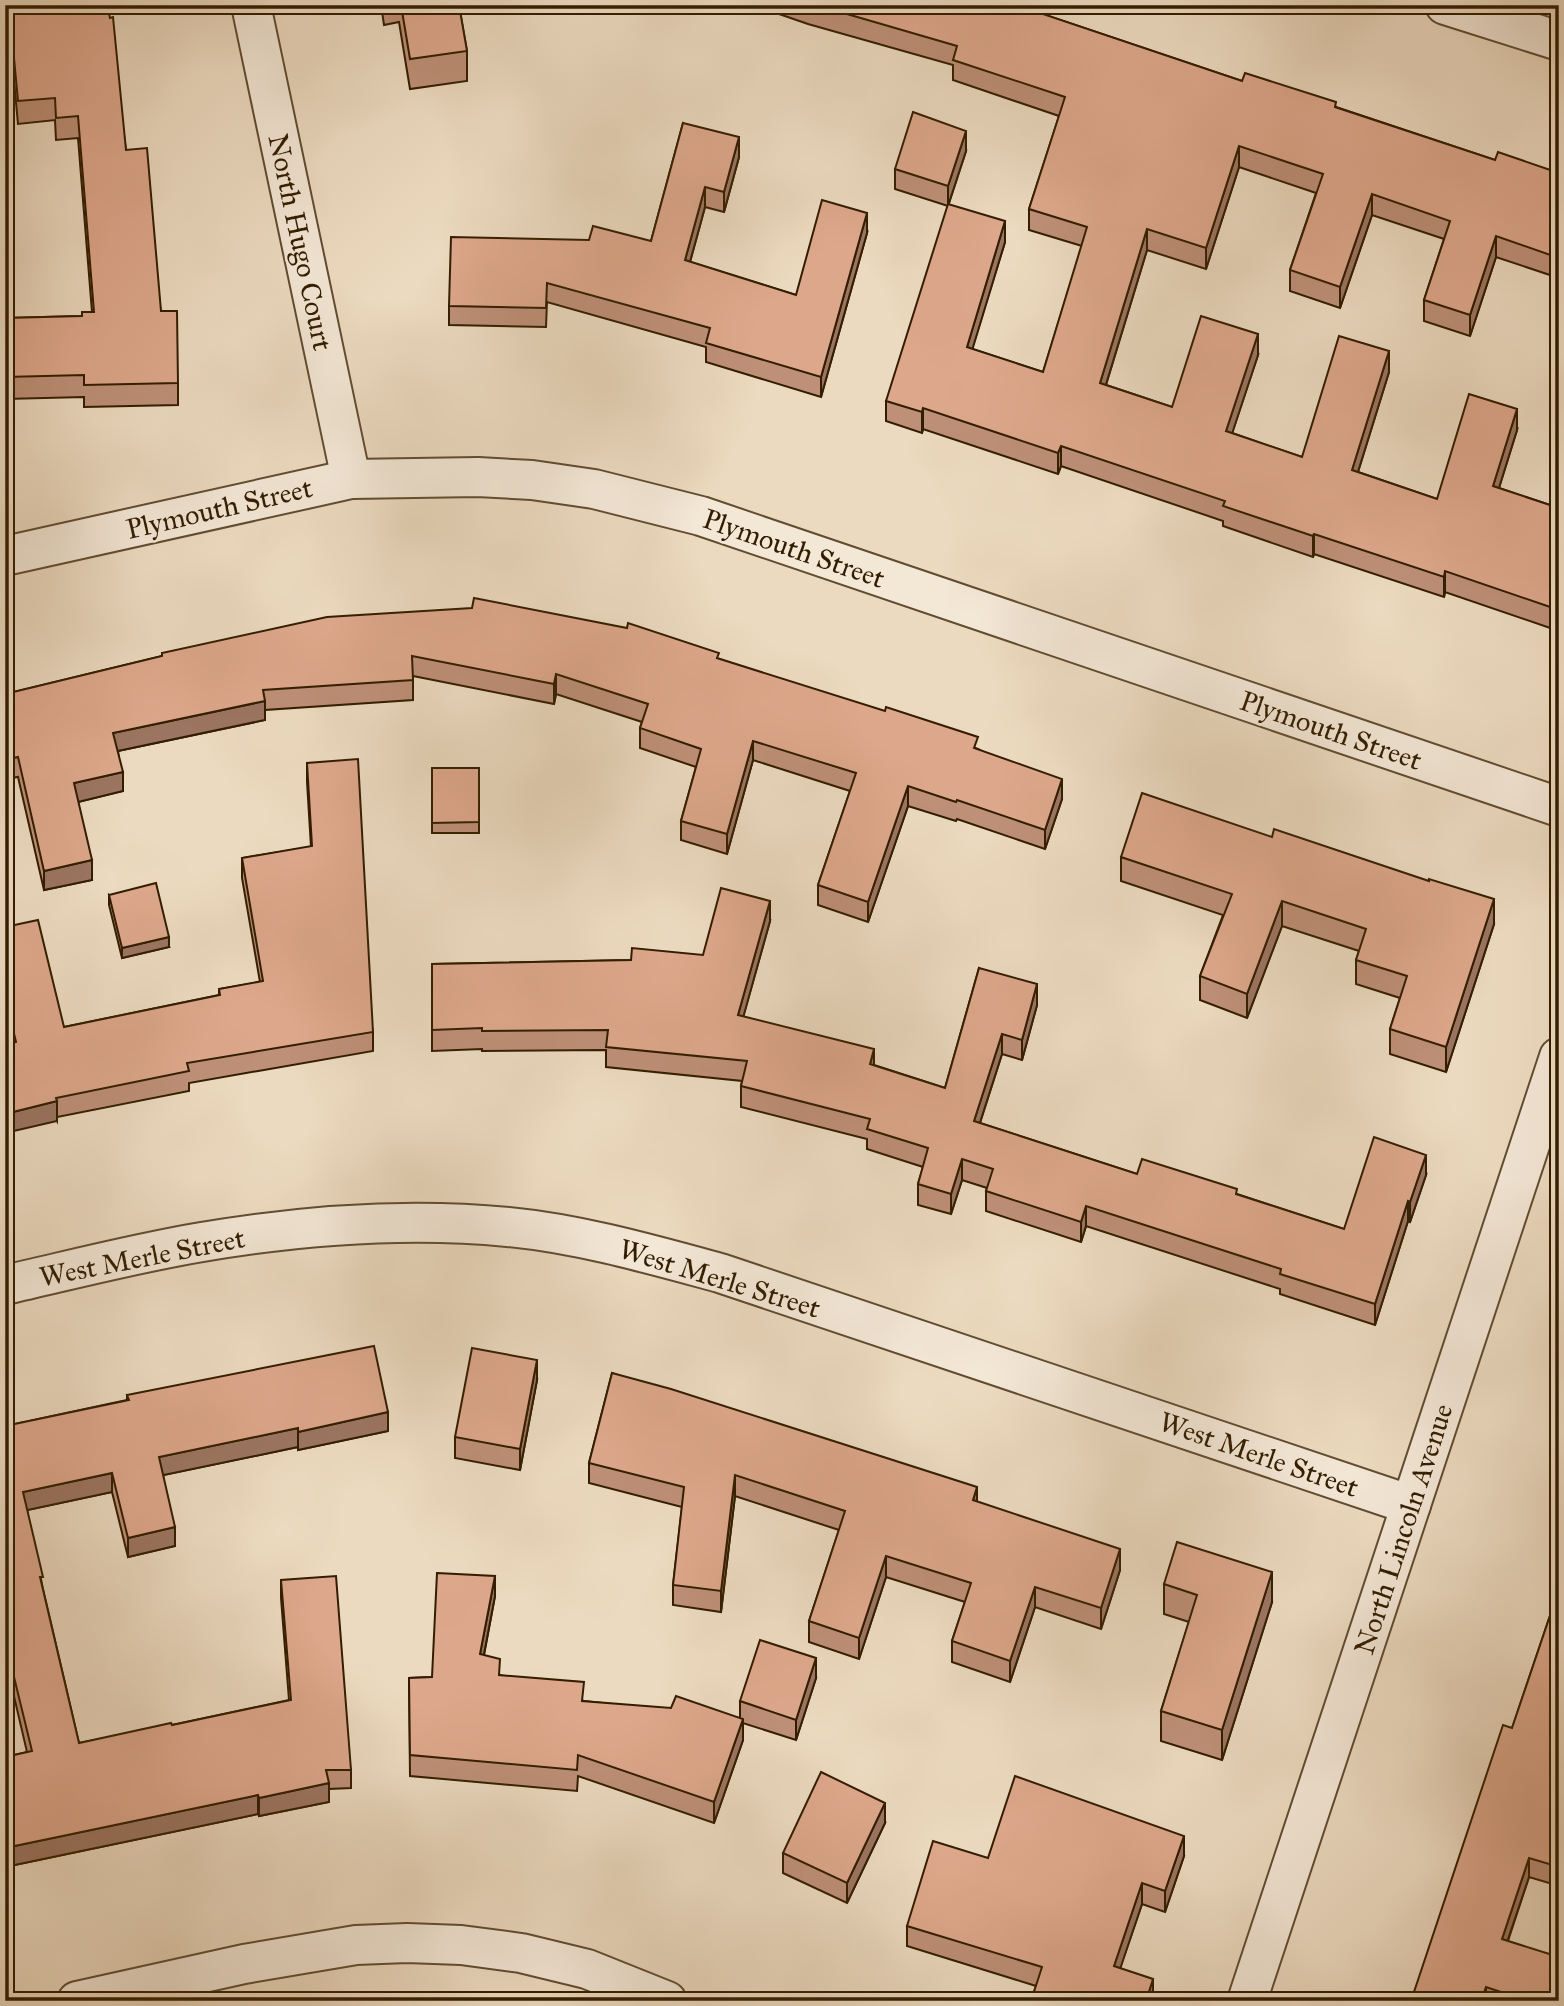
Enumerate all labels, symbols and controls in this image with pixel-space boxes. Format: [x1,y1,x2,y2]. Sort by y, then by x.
street label: North Hugo Court [260,131,341,354]
street label: Plymouth Street [123,470,316,547]
street label: Plymouth Street [698,501,889,596]
street label: Plymouth Street [1235,683,1426,778]
street label: West Merle Street [36,1220,248,1295]
street label: West Merle Street [615,1231,825,1326]
street label: North Lincoln Avenue [1346,1399,1461,1659]
street label: West Merle Street [1155,1404,1363,1505]

